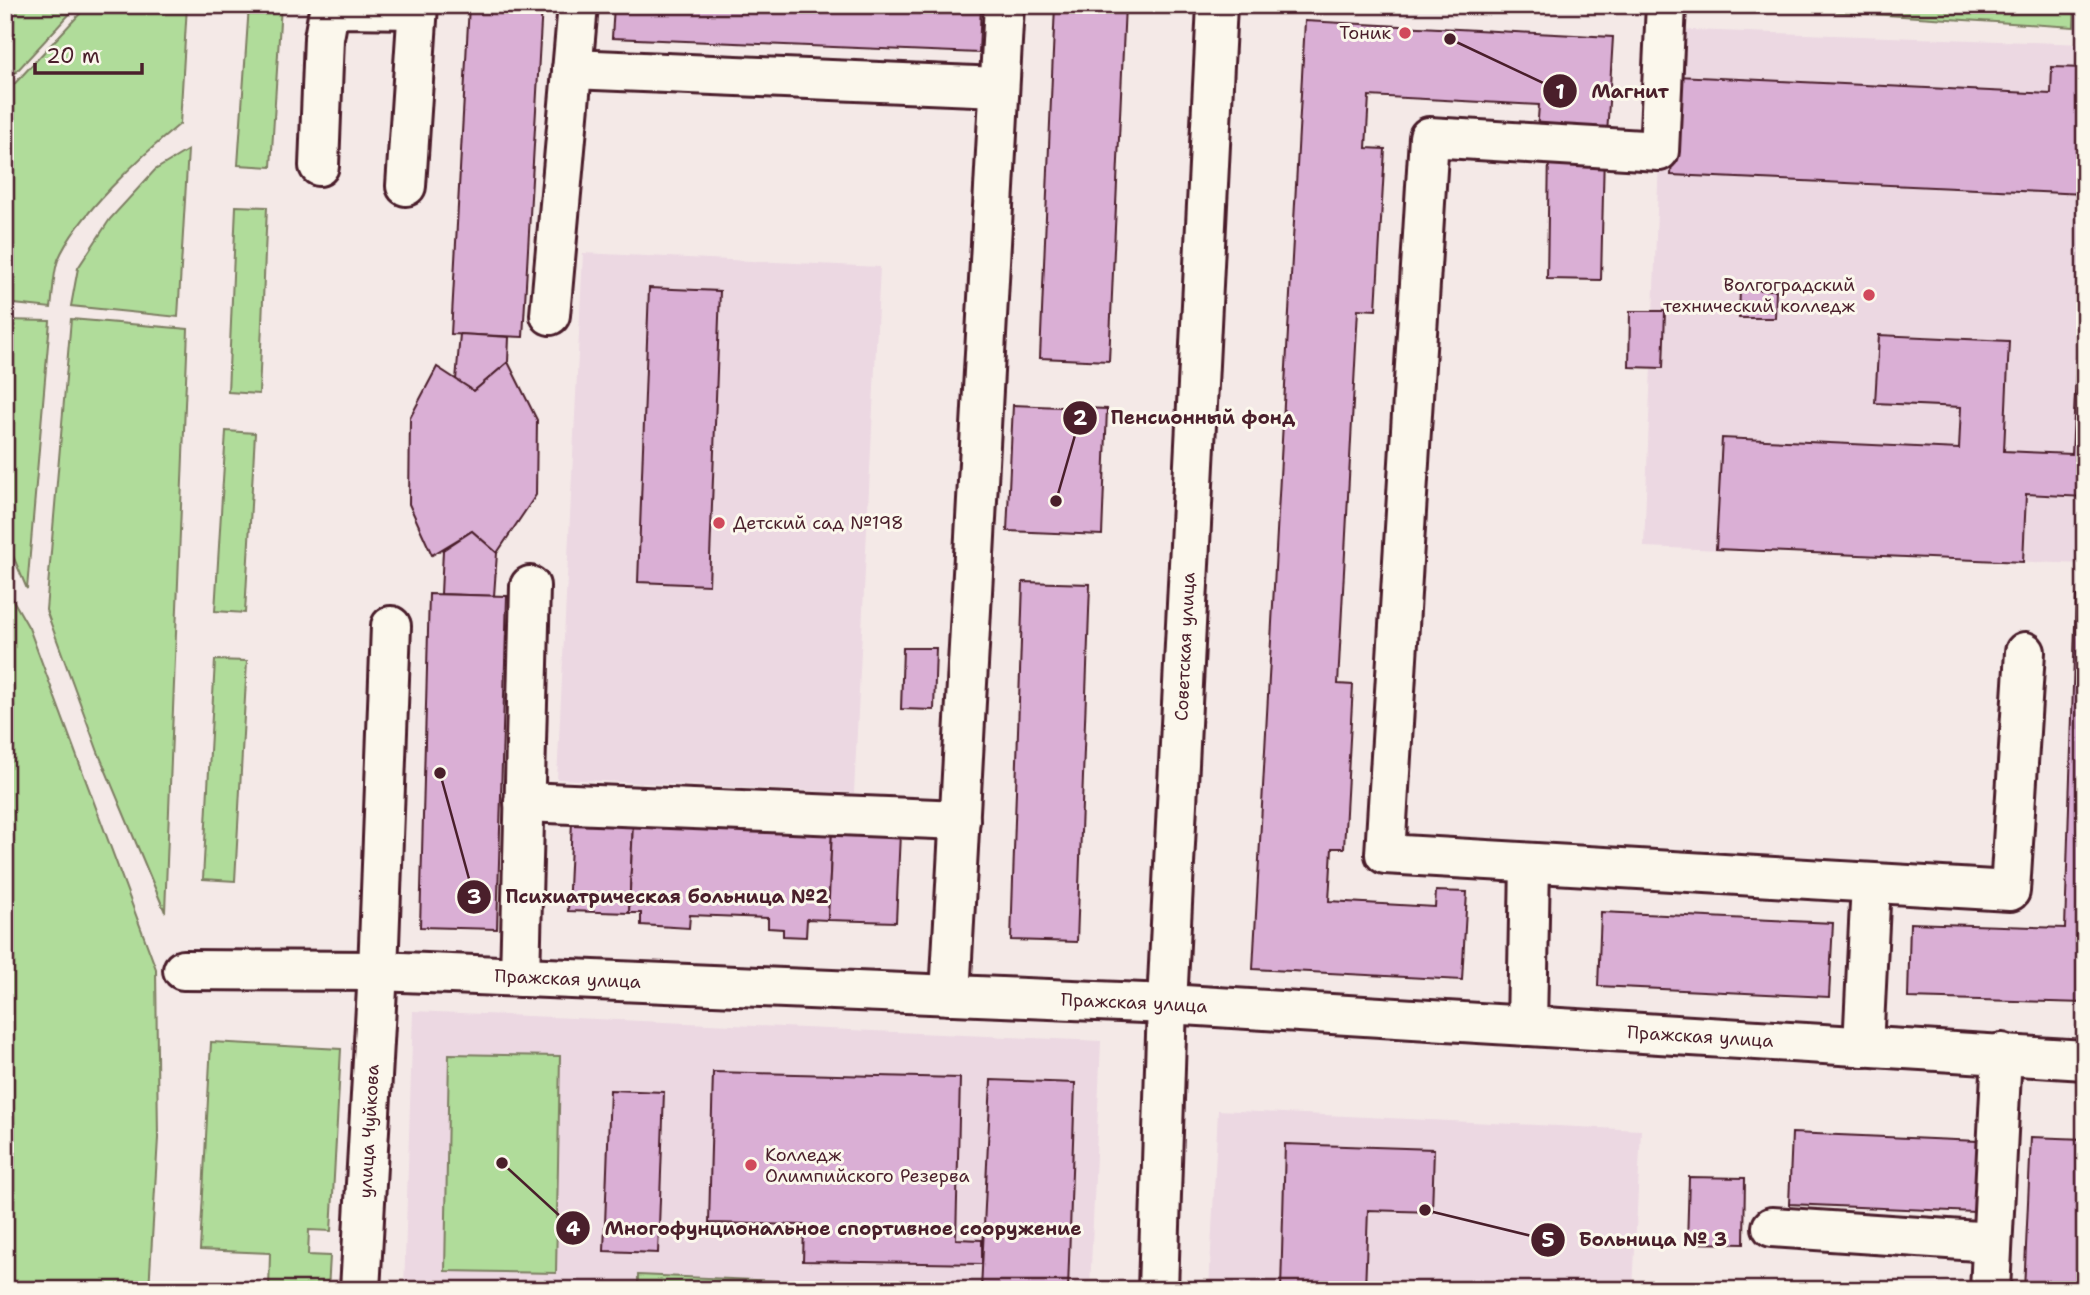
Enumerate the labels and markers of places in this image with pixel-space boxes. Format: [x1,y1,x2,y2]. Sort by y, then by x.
place label: Тоник [1339,21,1391,45]
marker: Тоник [1397,25,1413,41]
callout: Магнит [1542,71,1683,111]
place label: Волгоградский технический колледж [1663,273,1856,318]
marker: Волгоградский технический колледж [1861,287,1877,303]
callout: Пенсионный фонд [1062,398,1310,438]
place label: Детский сад №198 [733,511,904,535]
marker: Детский сад №198 [711,515,727,531]
callout: Психиатрическая больница №2 [457,877,843,917]
place label: Колледж Олимпийского Резерва [765,1143,970,1188]
marker: Колледж Олимпийского Резерва [743,1157,759,1173]
callout: Многофунциональное спортивное сооружение [556,1208,1096,1248]
callout: Больница № 3 [1530,1220,1741,1260]

